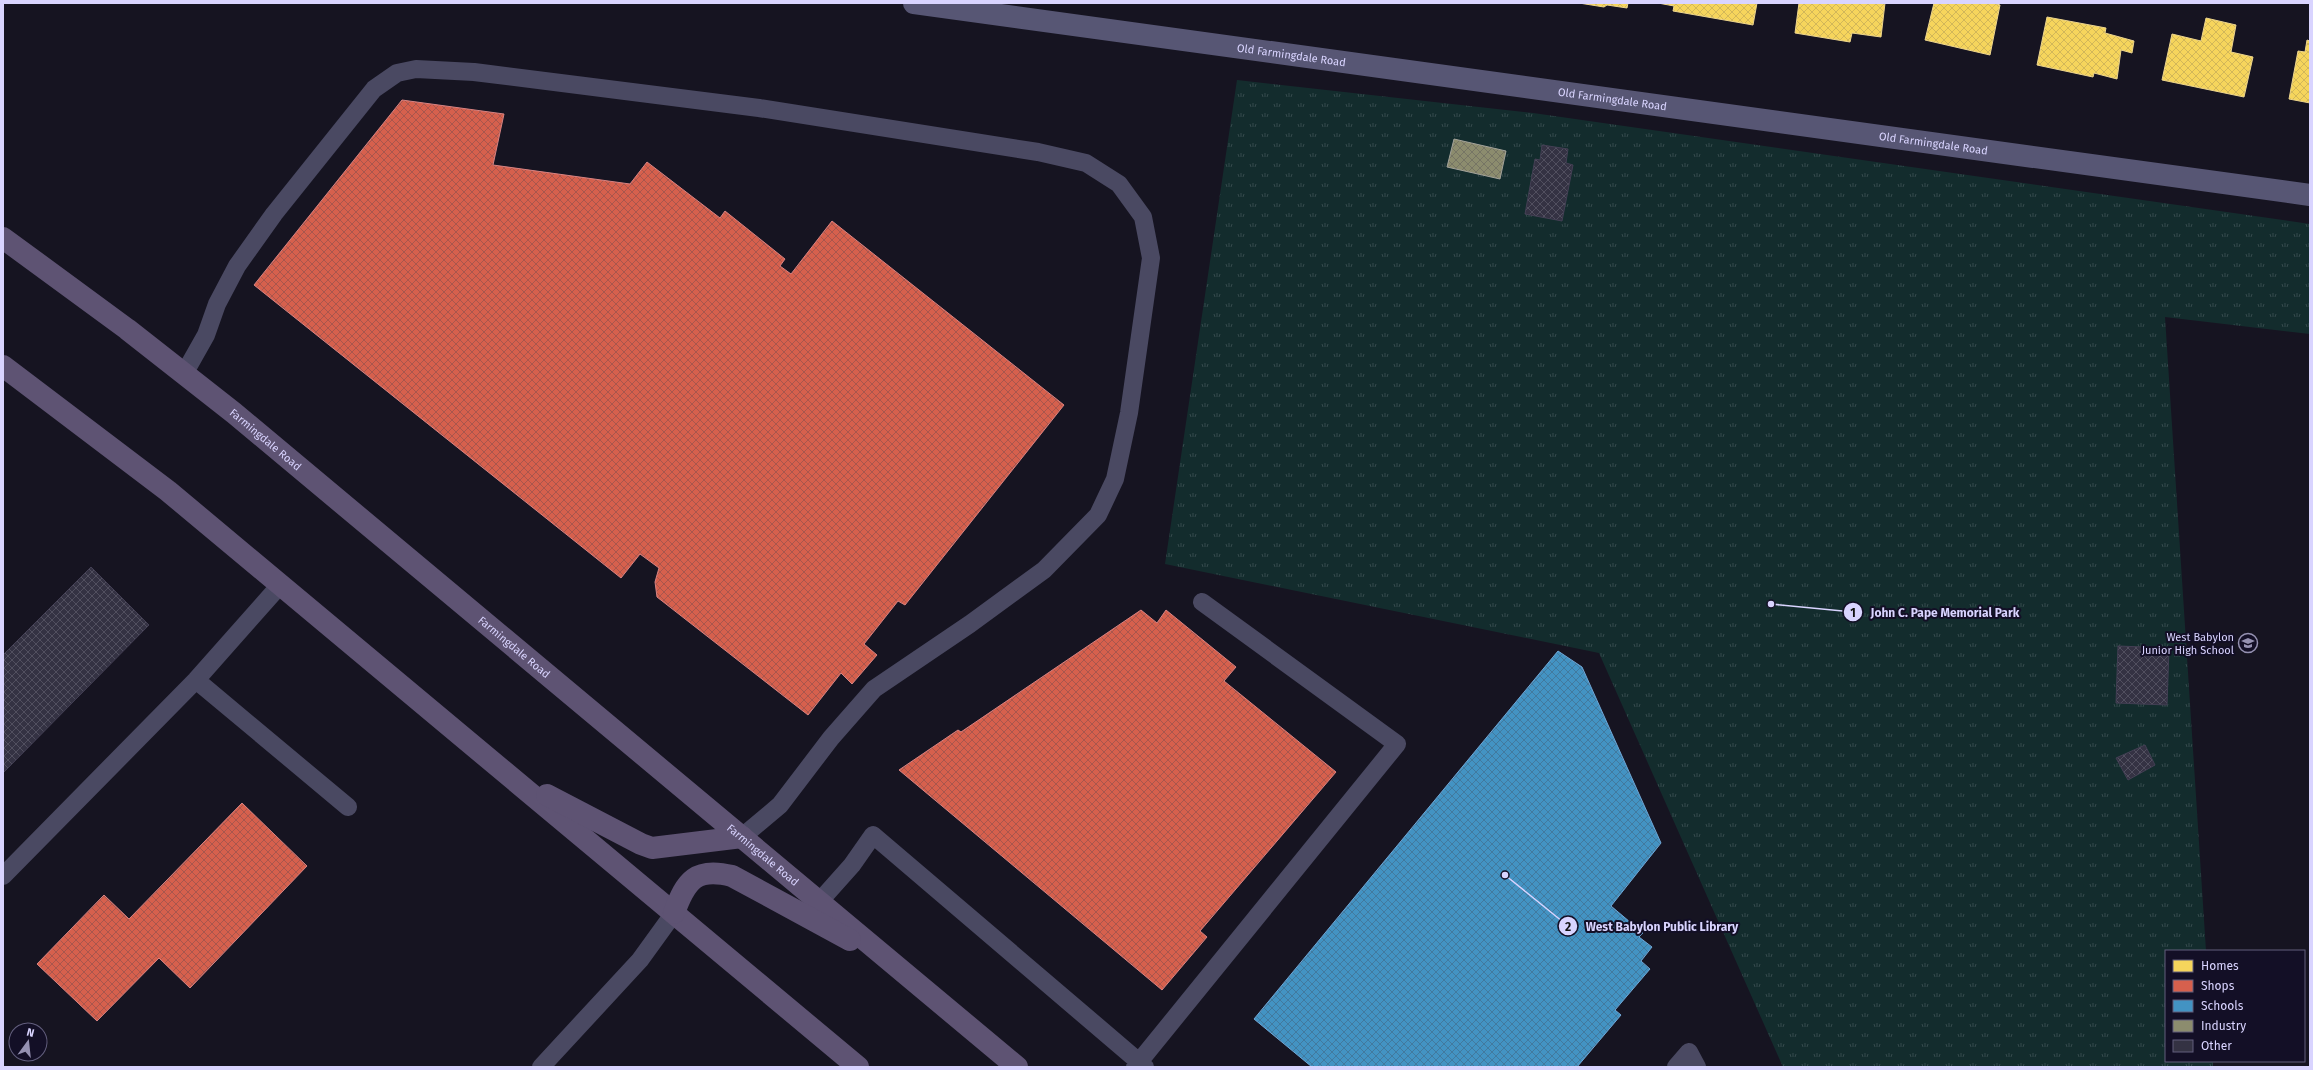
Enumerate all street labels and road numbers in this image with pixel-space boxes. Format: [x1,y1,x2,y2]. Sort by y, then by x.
street label: Old Farmingdale Road [1236,41,1347,69]
street label: Old Farmingdale Road [1557,85,1668,113]
street label: Old Farmingdale Road [1878,129,1989,157]
street label: Farmingdale Road [227,406,304,473]
street label: Farmingdale Road [476,613,553,681]
street label: Farmingdale Road [724,821,801,888]

